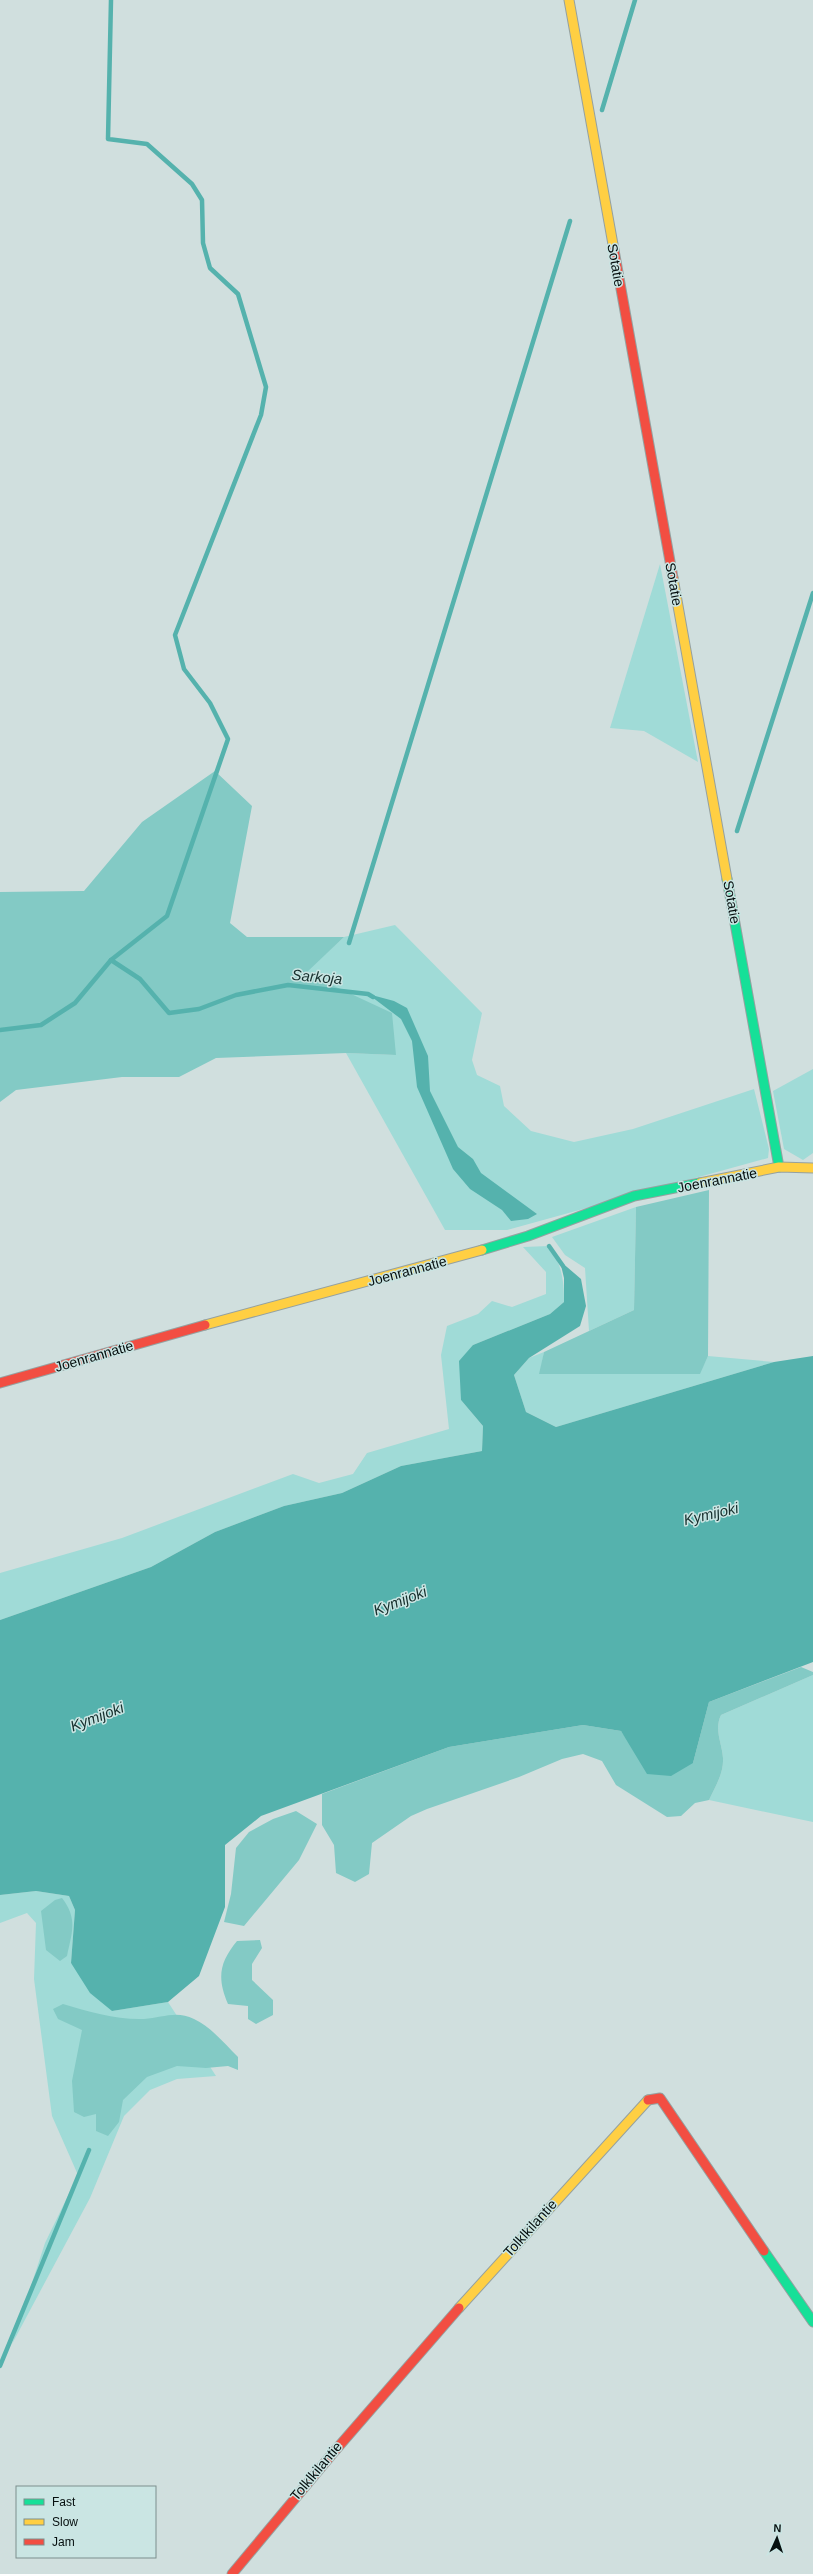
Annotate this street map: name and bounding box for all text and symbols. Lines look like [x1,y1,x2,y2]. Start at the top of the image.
street label: Sotatie [604,242,628,288]
street label: Sotatie [662,561,686,607]
street label: Sotatie [720,879,744,925]
water label: Sarkoja [291,966,343,987]
street label: Joenrannatie [676,1164,758,1196]
street label: Joenrannatie [366,1253,448,1289]
street label: Joenrannatie [53,1337,135,1375]
water label: Kymijoki [682,1499,741,1528]
water label: Kymijoki [371,1582,430,1618]
water label: Kymijoki [68,1698,127,1734]
street label: Tolklkilantie [500,2196,560,2260]
street label: Tolklkilantie [287,2438,345,2504]
legend [16,2486,156,2558]
text: Fast [52,2495,76,2509]
text: Slow [52,2515,78,2529]
north arrow [757,2518,797,2558]
text: N [773,2522,782,2534]
text: Jam [52,2535,75,2549]

